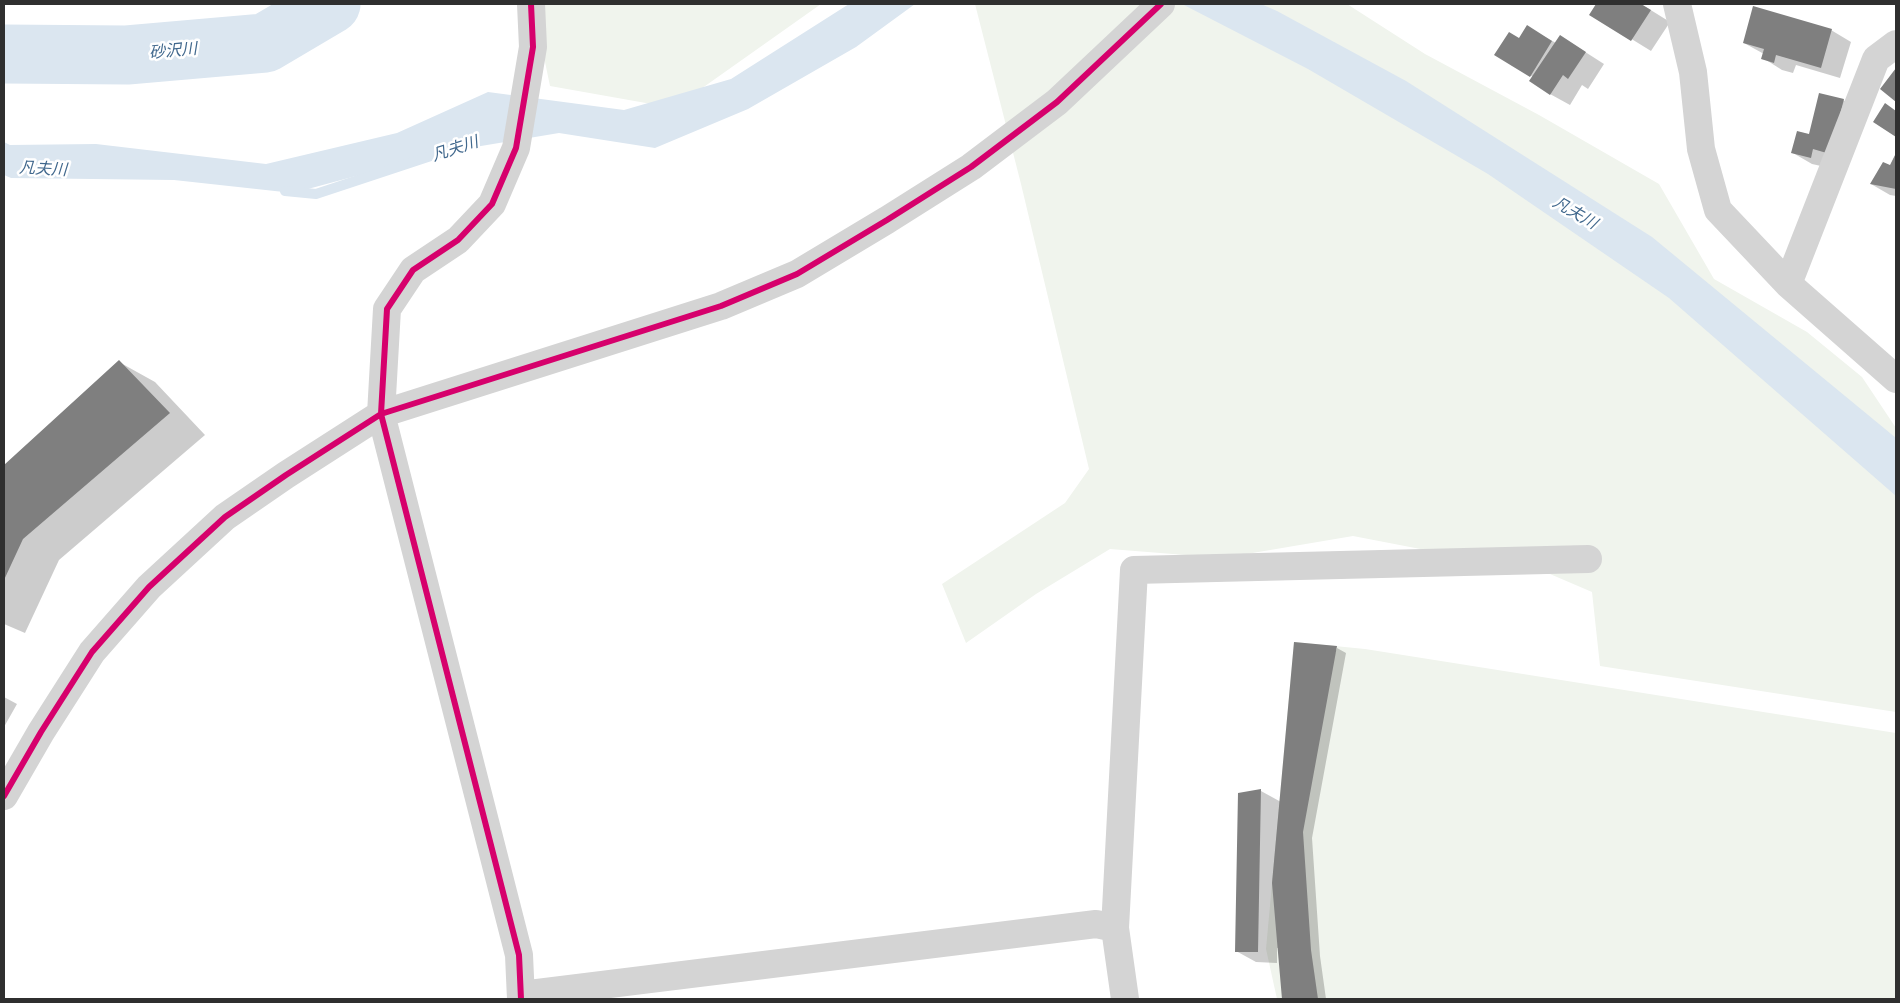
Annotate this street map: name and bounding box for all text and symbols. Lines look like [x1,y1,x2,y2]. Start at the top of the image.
water label: 砂沢川 [148,39,198,63]
water label: 凡夫川 [429,132,481,166]
water label: 凡夫川 [19,158,67,180]
water label: 凡夫川 [1549,193,1601,233]

